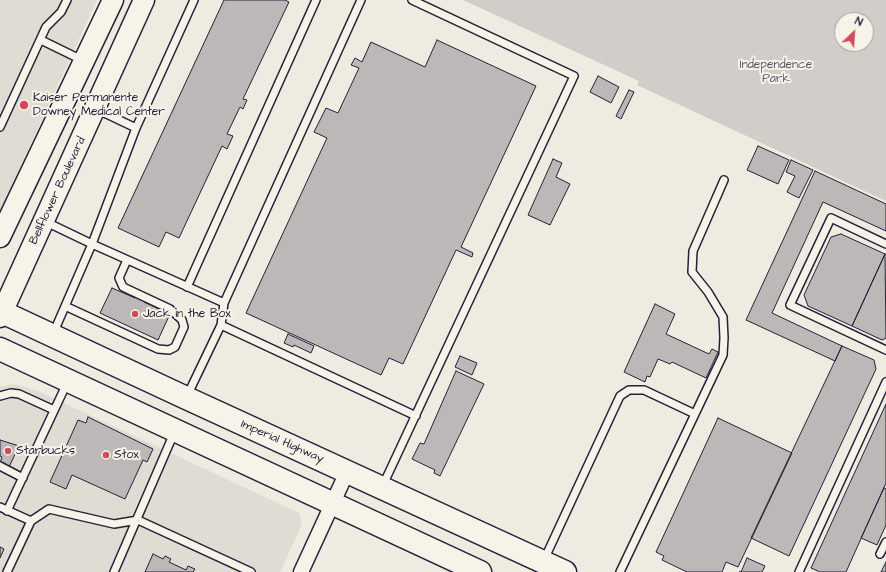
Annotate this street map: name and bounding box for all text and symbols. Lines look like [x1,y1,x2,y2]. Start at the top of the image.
north arrow [834,12,874,52]
text: N [853,13,865,30]
park label: Independence Park [740,58,812,86]
place label: Kaiser Permanente Downey Medical Center [33,91,165,119]
marker: Kaiser Permanente Downey Medical Center [18,99,30,111]
street label: Bellflower Boulevard [27,135,89,247]
place label: Jack in the Box [143,307,231,321]
marker: Jack in the Box [130,309,140,319]
street label: Imperial Highway [238,417,326,467]
place label: Starbucks [16,444,75,458]
marker: Starbucks [3,446,13,456]
place label: Stox [114,448,139,462]
marker: Stox [101,450,111,460]

